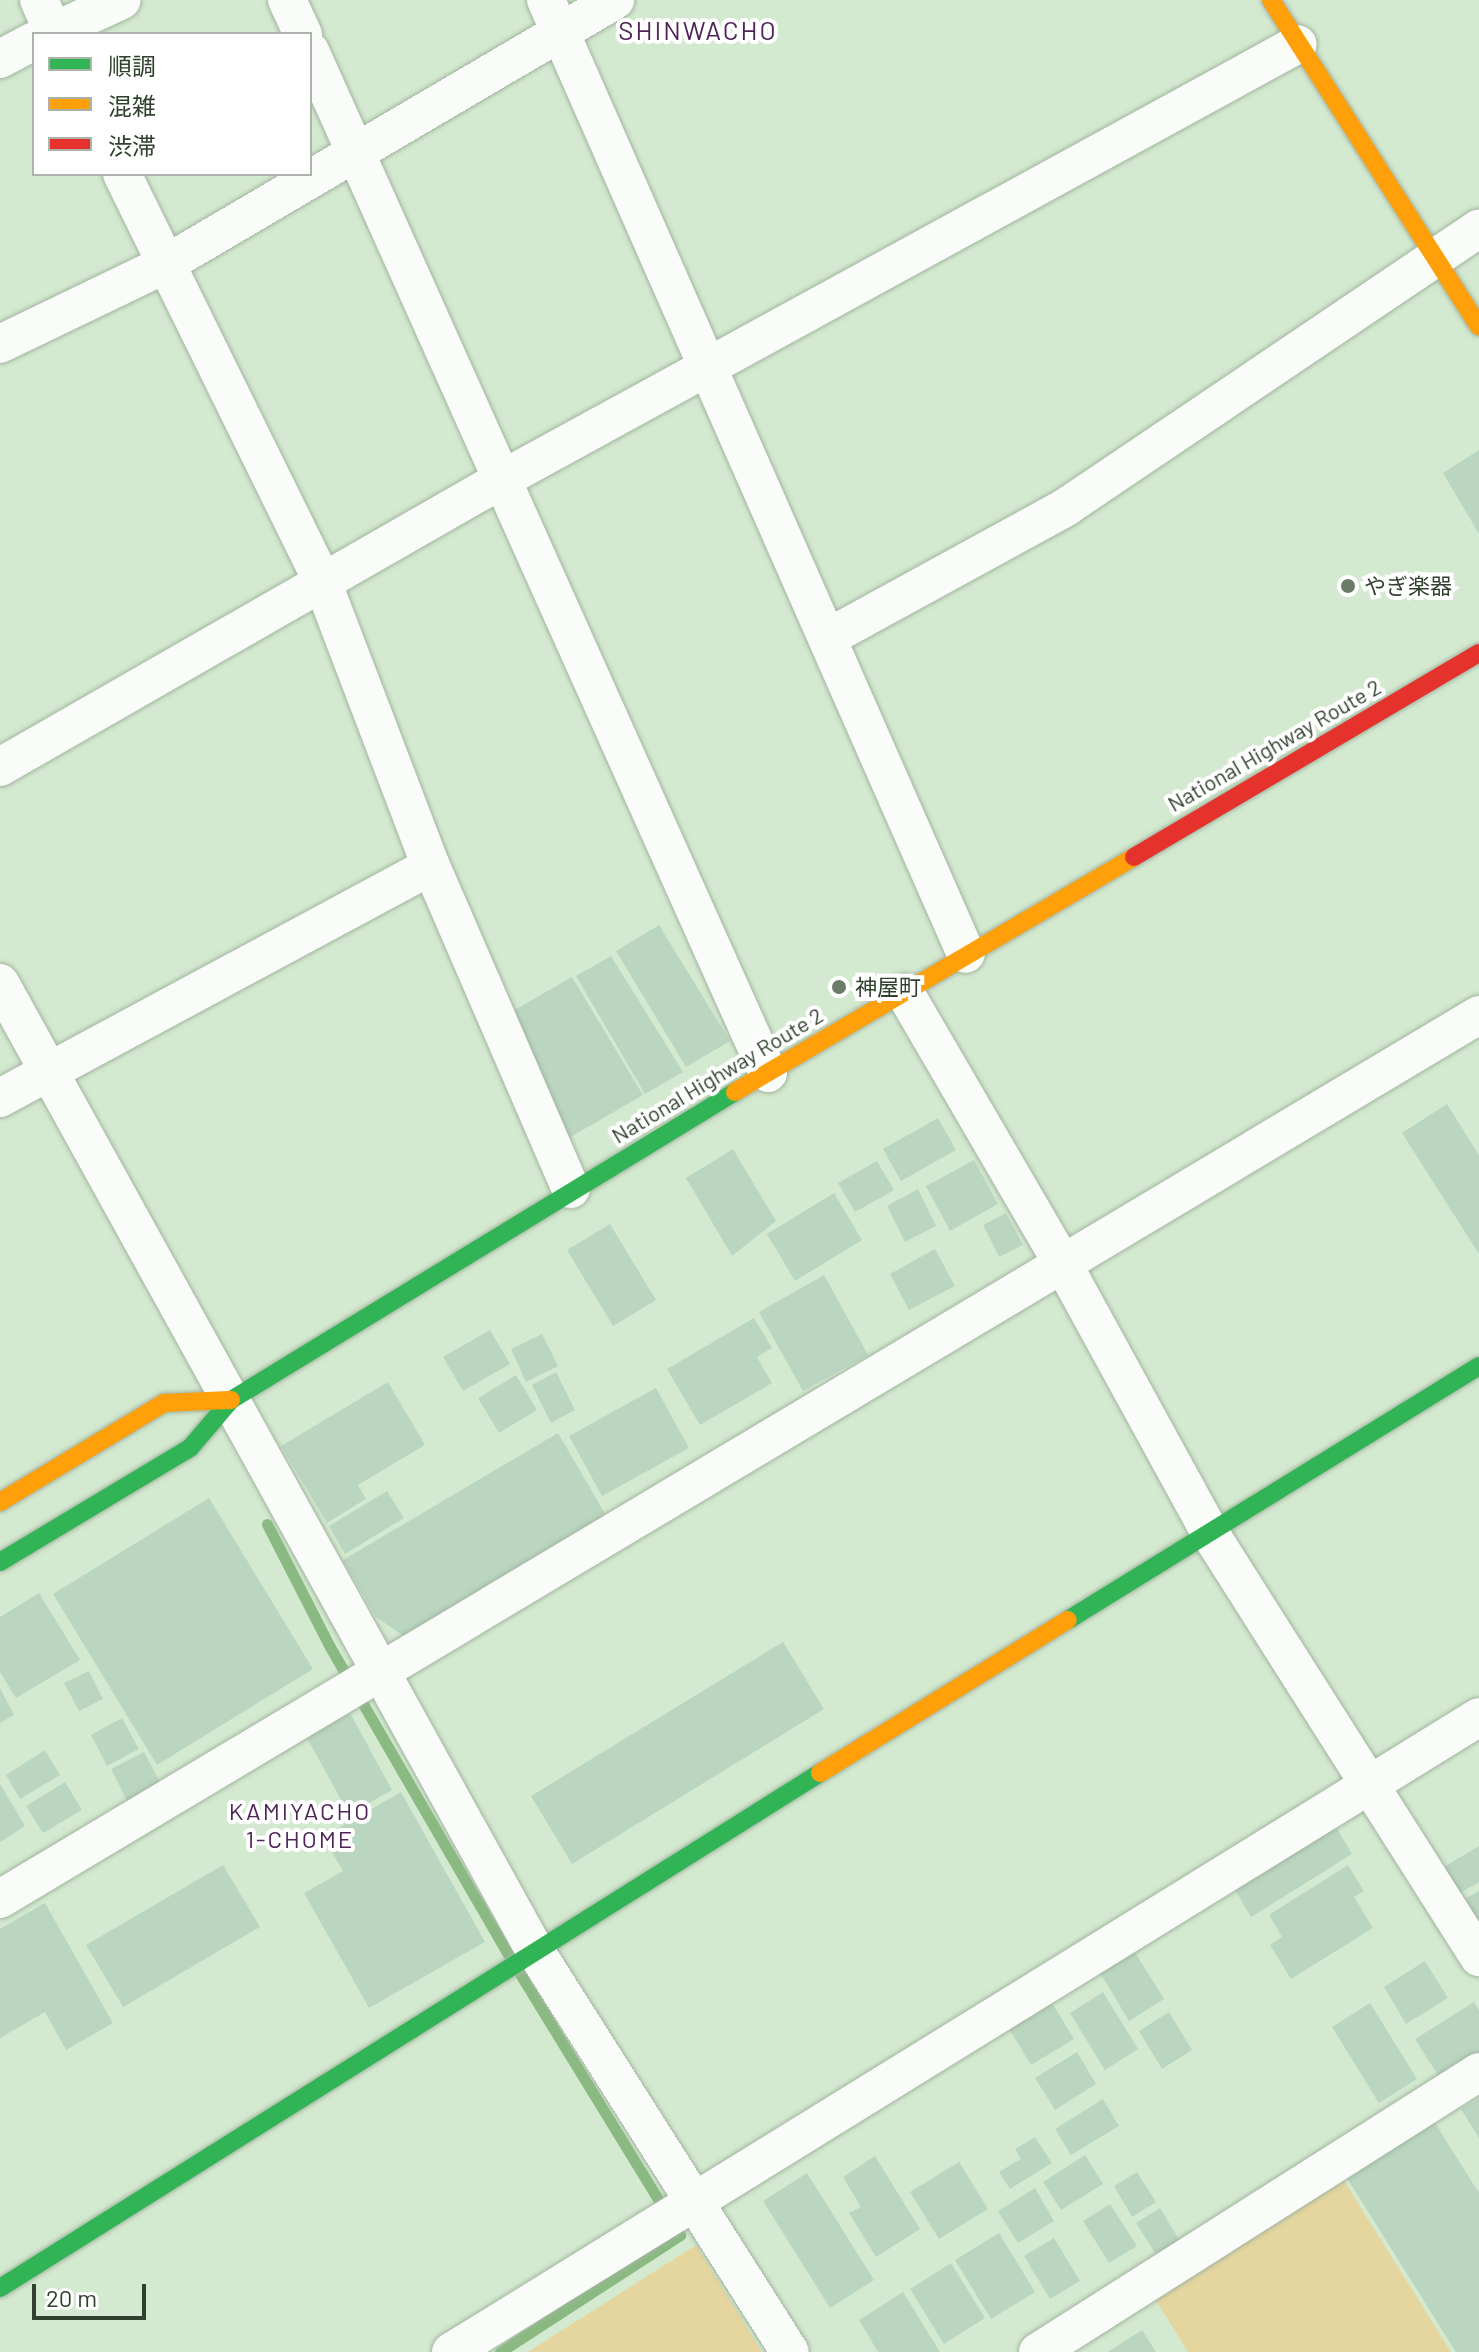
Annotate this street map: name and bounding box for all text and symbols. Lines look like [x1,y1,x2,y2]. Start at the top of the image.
district label: SHINWACHO [618,14,778,46]
legend [32,32,312,176]
text: 順調 [108,51,156,80]
text: 混雑 [108,91,156,120]
text: 渋滞 [108,131,156,160]
place label: やぎ楽器 [1364,573,1452,599]
marker: やぎ楽器 [1339,577,1357,595]
street label: National Highway Route 2 [1163,673,1385,817]
place label: 神屋町 [855,974,921,1000]
marker: 神屋町 [830,978,848,996]
street label: National Highway Route 2 [607,1001,827,1149]
district label: KAMIYACHO 1-CHOME [229,1797,371,1853]
scale bar [36,2268,150,2318]
text: 20 m [46,2283,97,2312]

